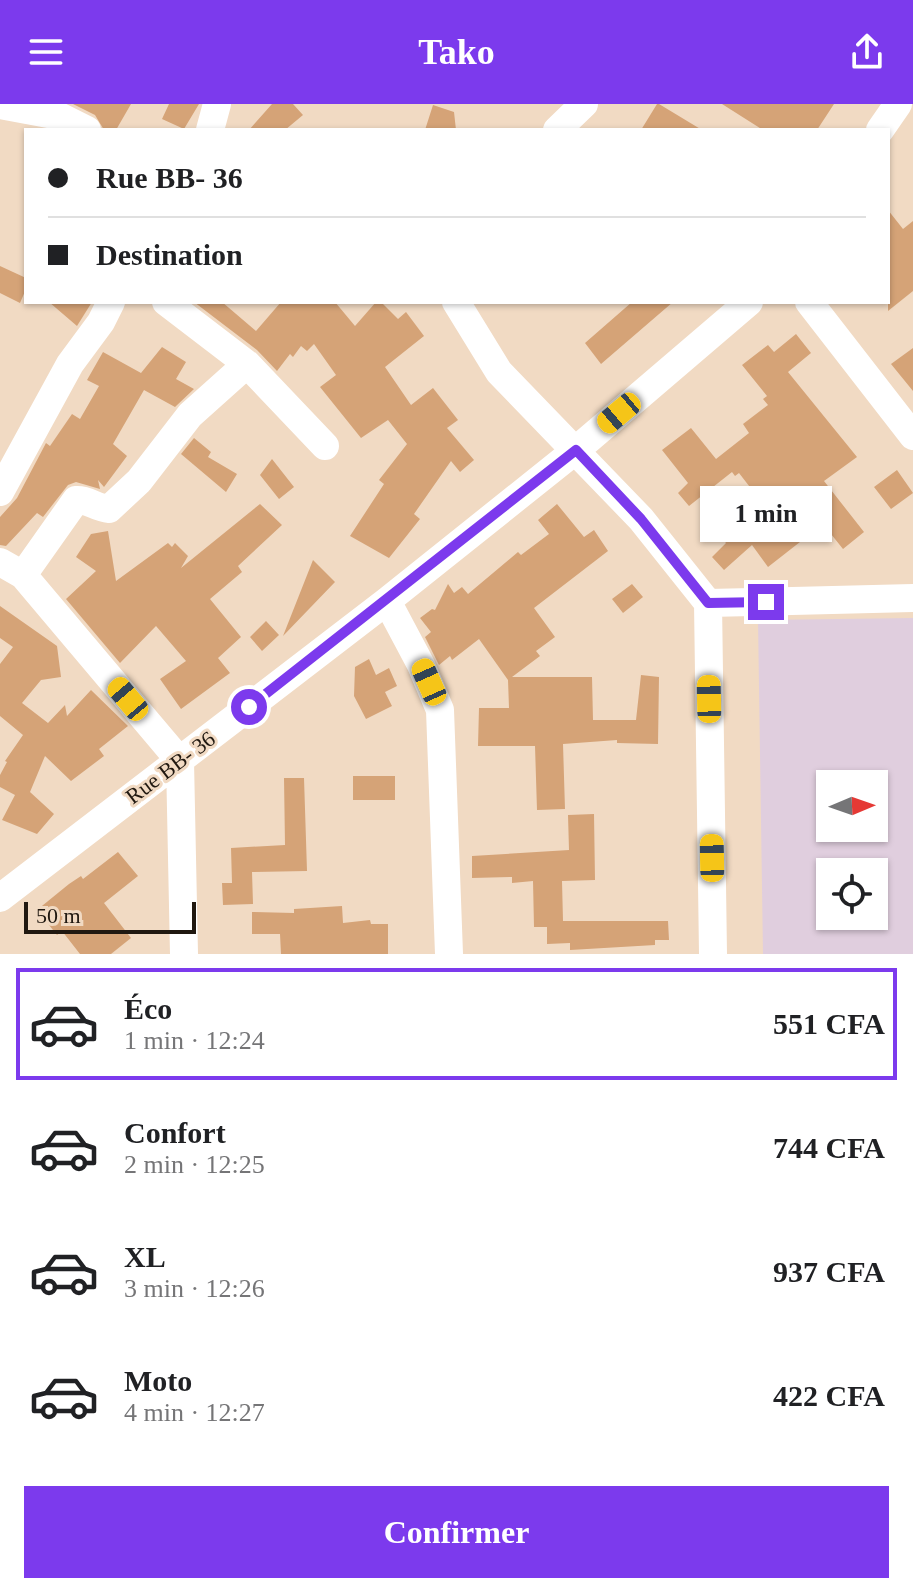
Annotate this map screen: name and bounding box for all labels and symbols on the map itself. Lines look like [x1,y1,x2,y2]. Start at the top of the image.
car [593,388,645,438]
callout: 1 min [700,486,832,542]
route end [748,584,784,620]
car [408,655,450,709]
car [103,673,153,725]
car [697,675,721,723]
route start [231,689,267,725]
street label: Rue BB- 36 [121,726,220,809]
north arrow [816,770,888,842]
car [700,834,724,882]
scale bar [24,898,196,934]

